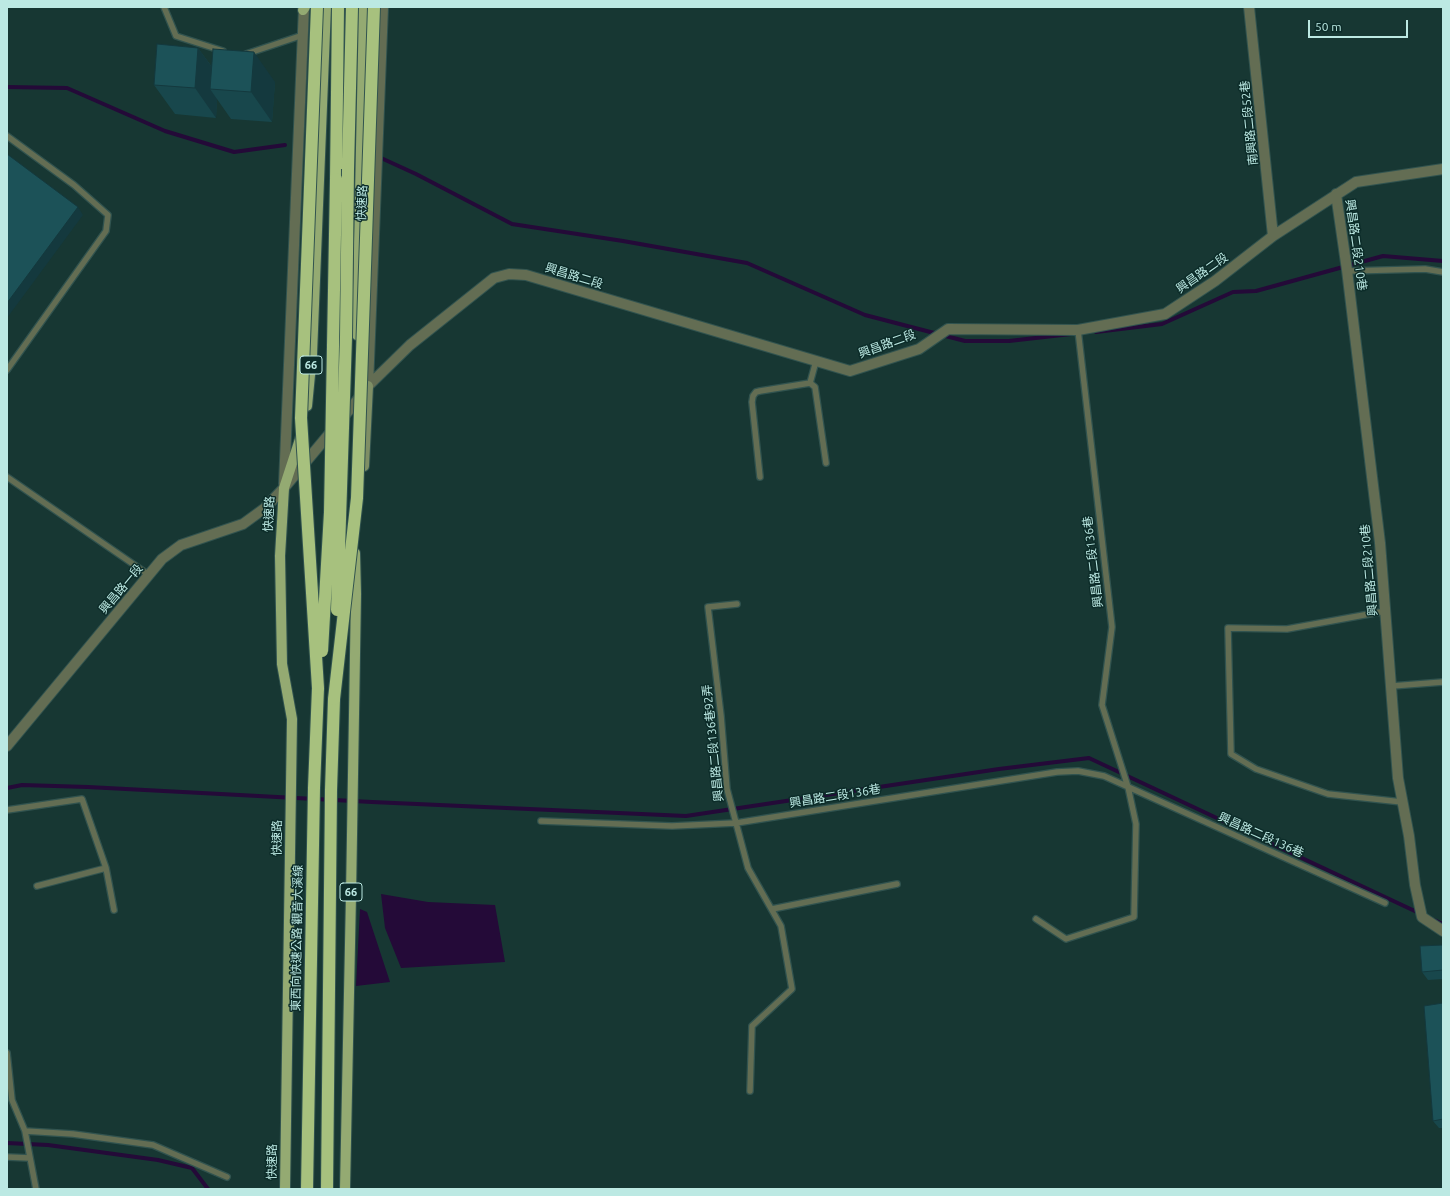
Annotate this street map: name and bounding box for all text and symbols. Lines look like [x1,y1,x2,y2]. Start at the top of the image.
scale bar [1310,12,1410,38]
text: 50 m [1315,20,1342,33]
street label: 南興路二段52巷 [1237,80,1261,166]
street label: 快速路 [354,185,370,221]
street label: 興昌路二段210巷 [1342,198,1370,292]
street label: 興昌路二段 [1173,250,1231,296]
street label: 興昌路二段 [543,260,605,292]
street label: 興昌路二段 [856,327,918,361]
road number: 66 [300,356,322,374]
street label: 快速路 [261,496,277,532]
street label: 興昌路二段136巷 [1080,515,1106,609]
street label: 興昌路二段210巷 [1358,523,1380,617]
street label: 興昌路一段 [96,561,146,617]
street label: 興昌路二段136巷92弄 [700,684,726,802]
street label: 興昌路二段136巷 [788,782,882,810]
street label: 興昌路二段136巷 [1216,810,1306,860]
street label: 快速路 [269,820,285,856]
street label: 東西向快速公路 觀音大溪線 [289,865,305,1011]
road number: 66 [340,883,362,901]
street label: 快速路 [264,1144,280,1180]

